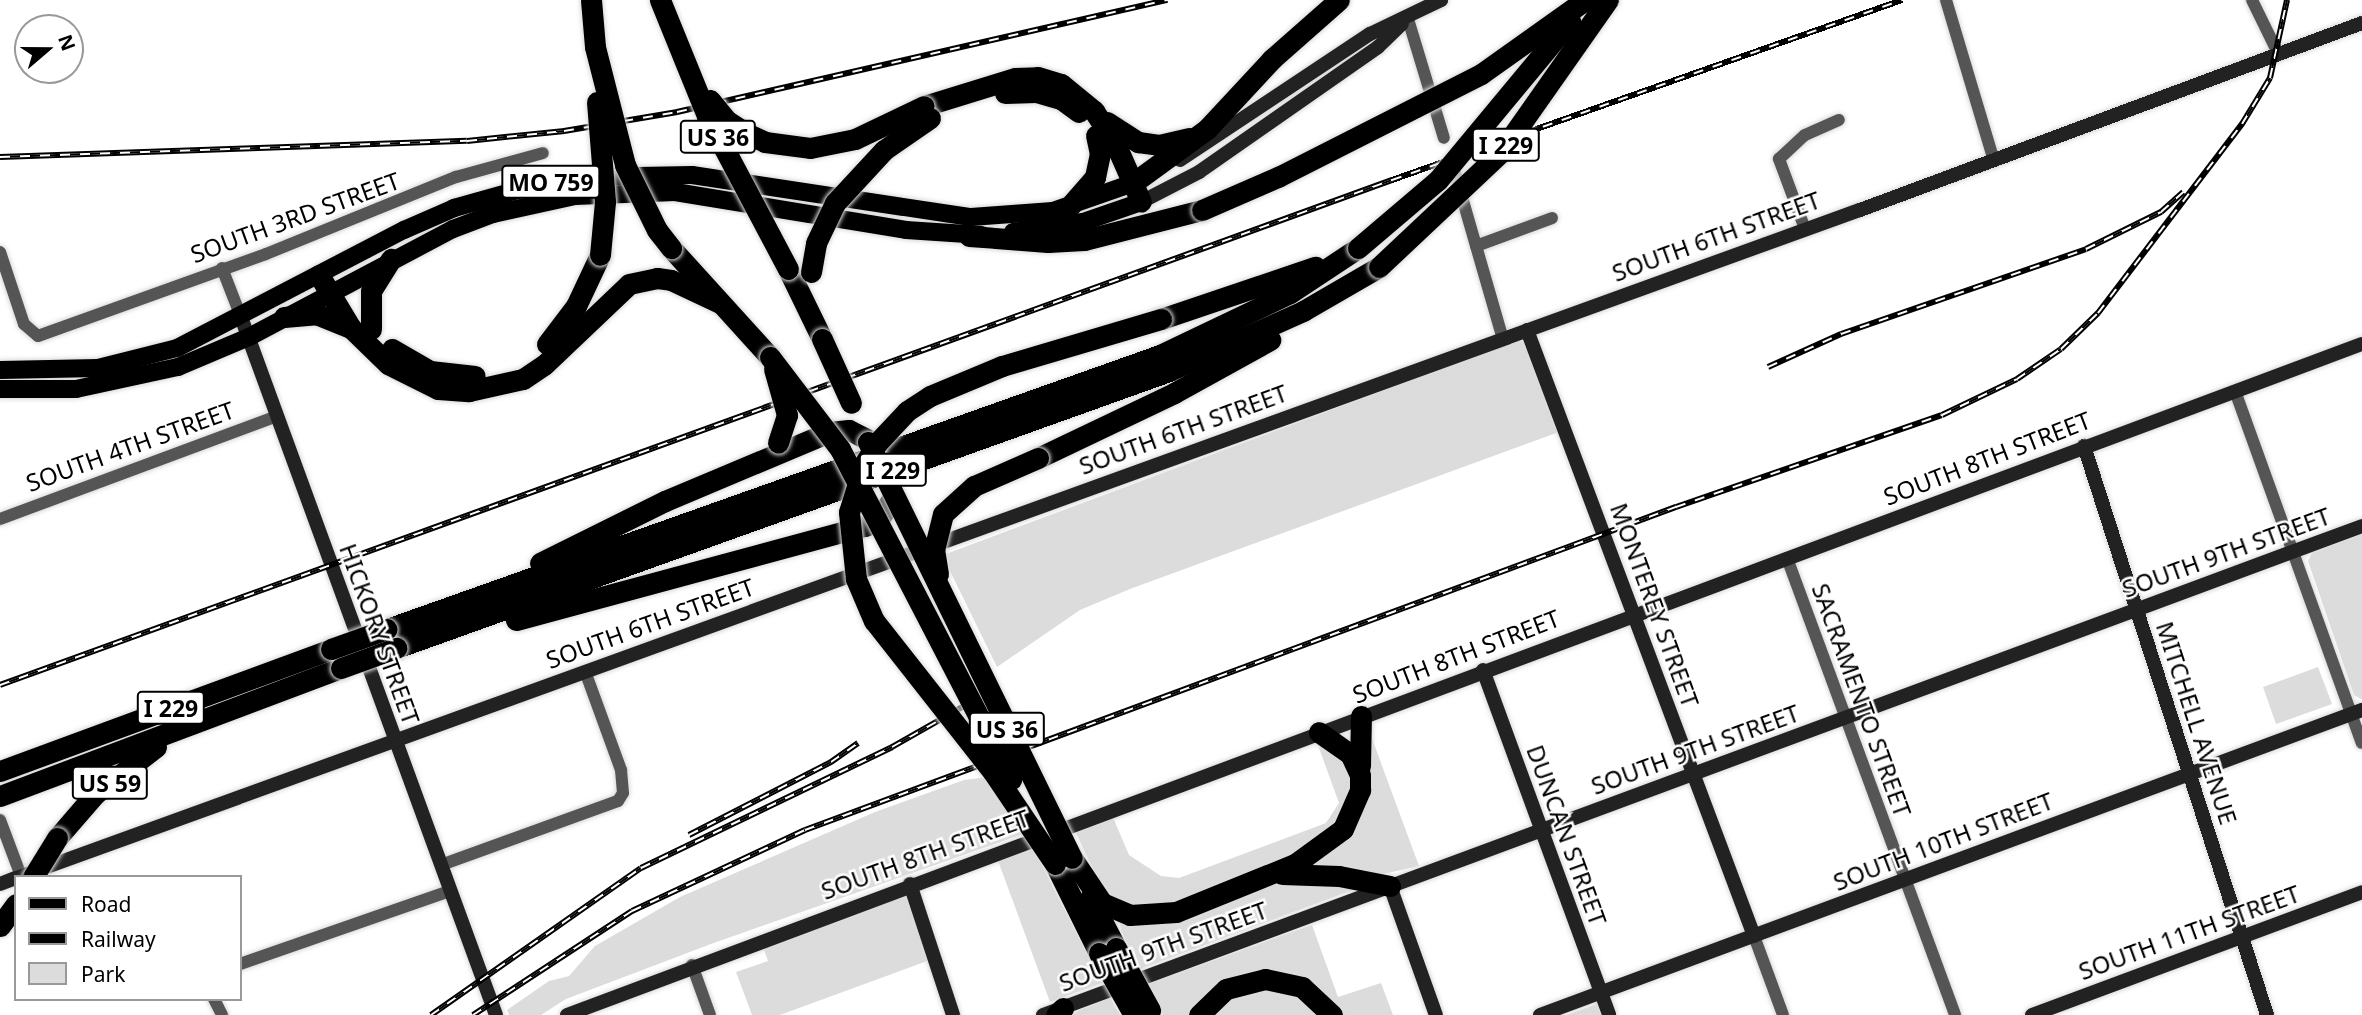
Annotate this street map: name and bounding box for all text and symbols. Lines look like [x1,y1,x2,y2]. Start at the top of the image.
north arrow [14,14,84,84]
text: N [52,31,82,54]
road number: US 36 [680,118,756,156]
road number: I 229 [1471,126,1541,164]
road number: MO 759 [500,162,602,202]
street label: SOUTH 3RD STREET [186,166,404,268]
street label: SOUTH 6TH STREET [1608,185,1824,287]
street label: SOUTH 6TH STREET [1075,378,1291,480]
street label: SOUTH 4TH STREET [22,395,238,497]
street label: SOUTH 8TH STREET [1879,405,2095,511]
road number: I 229 [858,450,928,490]
street label: MONTEREY STREET [1605,499,1705,711]
street label: SOUTH 9TH STREET [2118,501,2334,603]
street label: HICKORY STREET [334,540,426,728]
street label: SOUTH 6TH STREET [542,572,758,674]
street label: SACRAMENTO STREET [1806,579,1918,821]
street label: SOUTH 8TH STREET [1348,603,1564,709]
street label: MITCHELL AVENUE [2151,618,2243,828]
road number: I 229 [136,688,206,728]
street label: SOUTH 9TH STREET [1587,698,1803,800]
road number: US 36 [968,709,1046,748]
street label: DUNCAN STREET [1521,741,1613,929]
road number: US 59 [72,764,148,803]
street label: SOUTH 10TH STREET [1829,786,2057,896]
street label: SOUTH 8TH STREET [817,803,1033,905]
legend [14,875,242,1001]
street label: SOUTH 11TH STREET [2075,879,2303,985]
text: Road [81,890,131,918]
street label: SOUTH 9TH STREET [1055,895,1271,997]
text: Railway [81,925,156,953]
text: Park [81,960,125,988]

